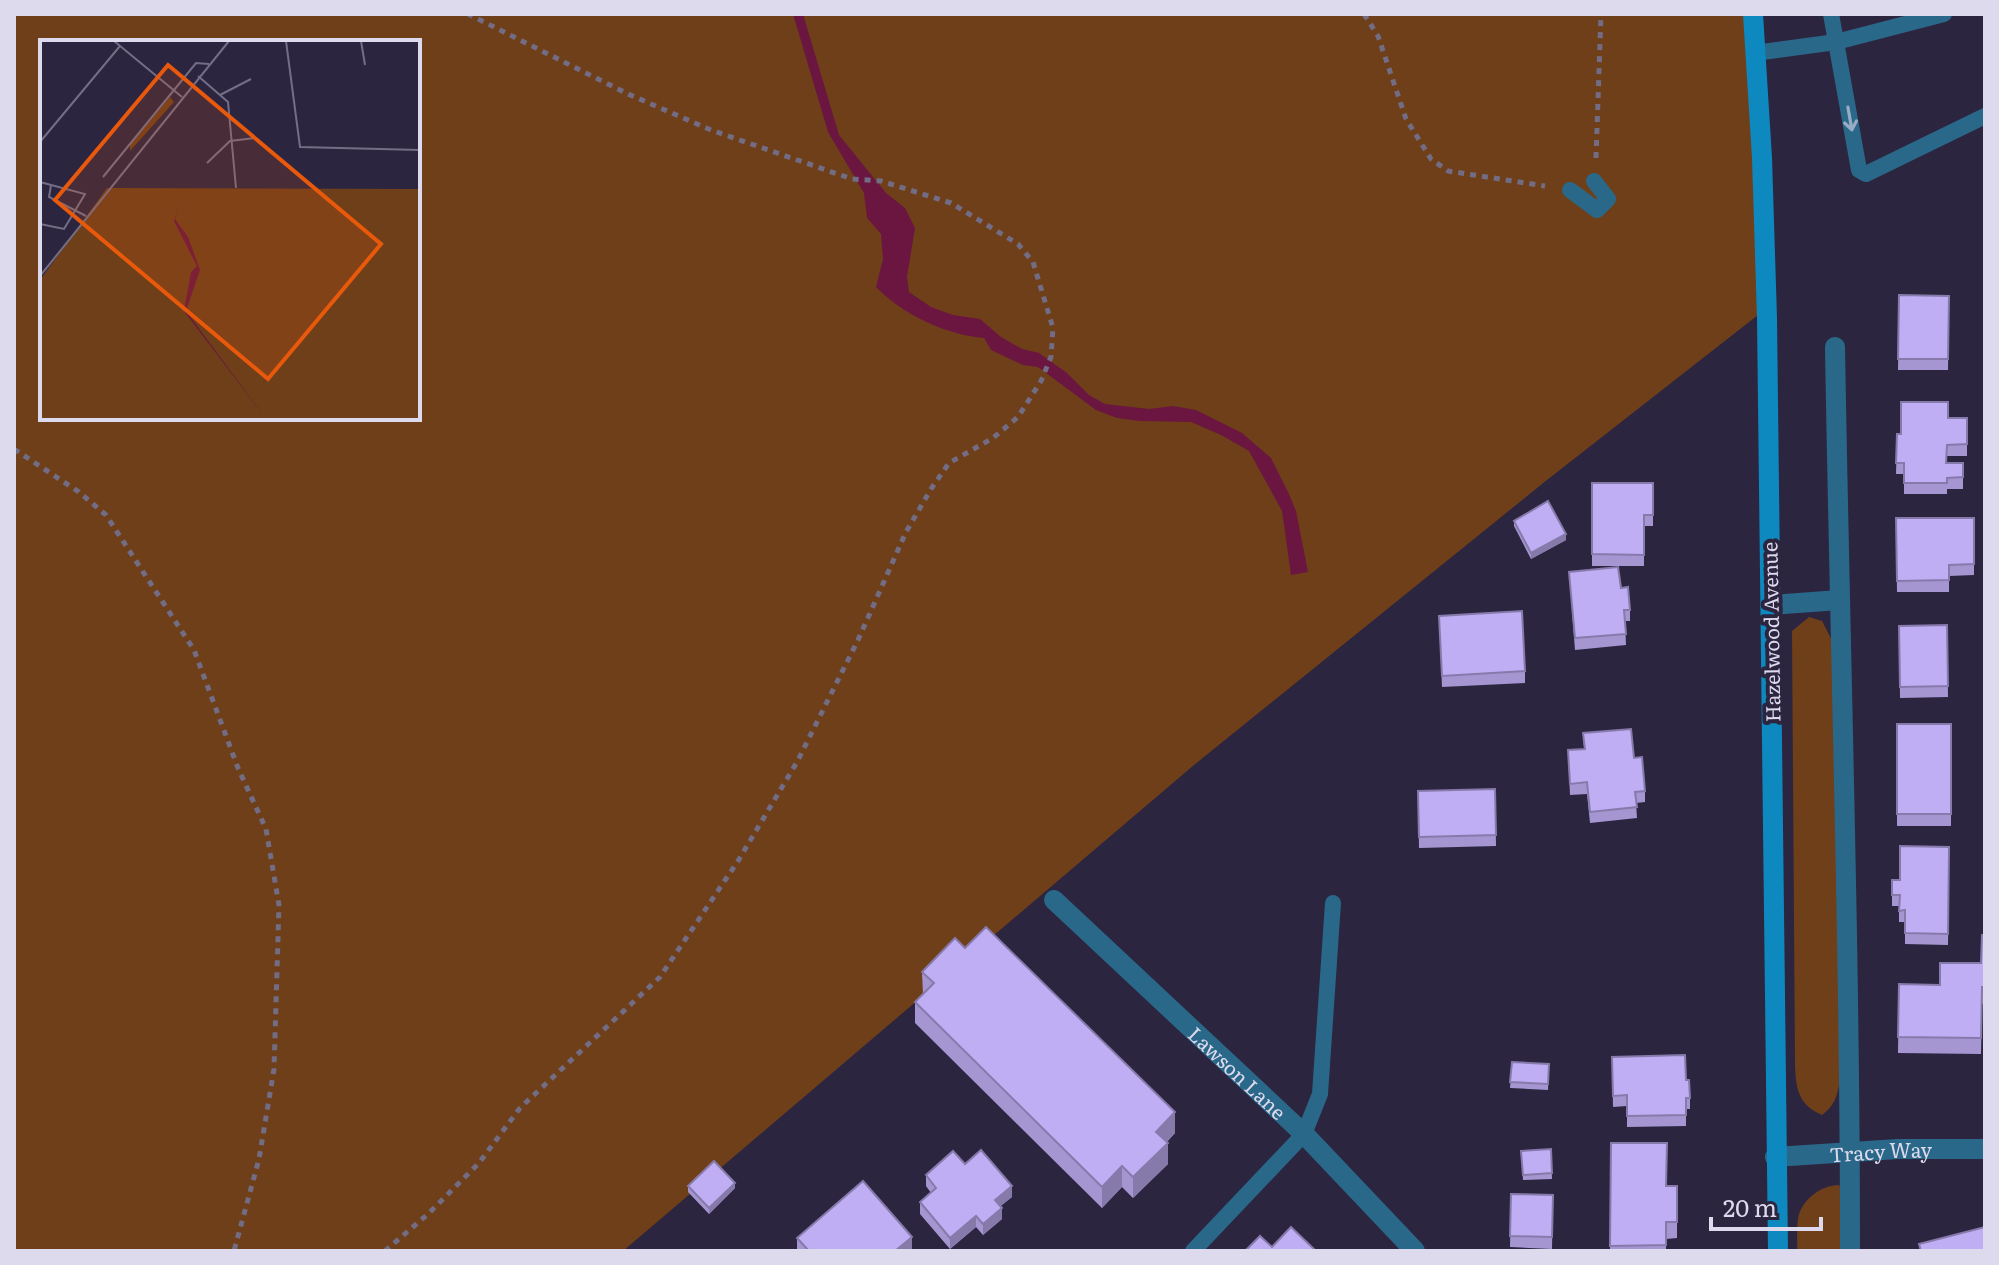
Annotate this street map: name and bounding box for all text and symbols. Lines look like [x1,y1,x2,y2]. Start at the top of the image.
inset map [40,40,420,420]
one-way arrow [1843,106,1858,131]
street label: Hazelwood Avenue [1753,541,1787,723]
street label: Lawson Lane [1182,1019,1294,1126]
street label: Tracy Way [1829,1134,1933,1168]
scale bar [1711,1181,1821,1231]
text: 20 m [1723,1189,1777,1224]

